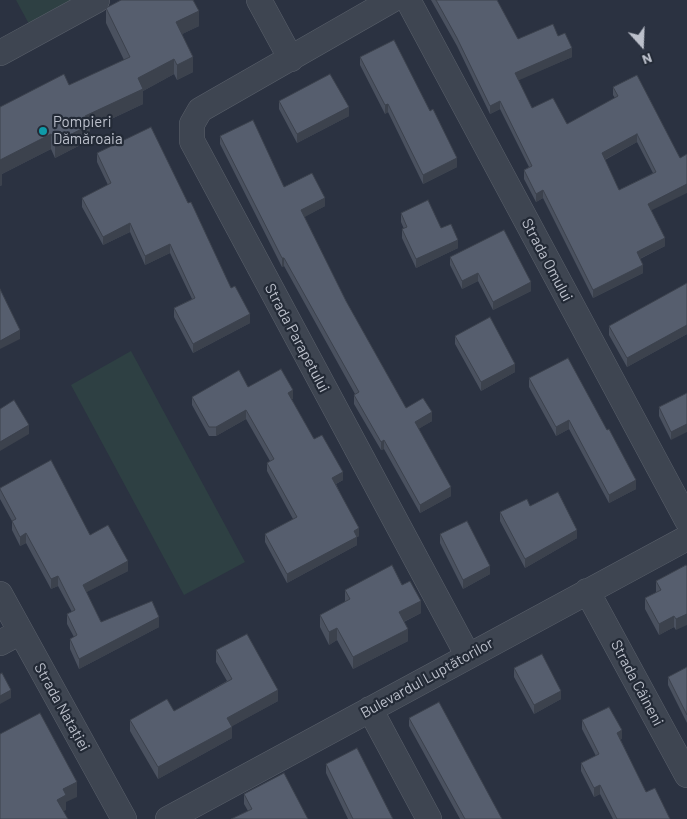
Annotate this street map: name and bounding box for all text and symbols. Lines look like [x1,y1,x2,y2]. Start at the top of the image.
north arrow [617,20,667,70]
text: N [640,50,655,69]
place label: Pompieri Dămăroaia [53,113,123,148]
marker: Pompieri Dămăroaia [37,125,49,137]
street label: Strada Omului [518,215,576,305]
street label: Strada Parapetului [261,281,333,395]
street label: Bulevardul Luptătorilor [358,634,496,722]
street label: Strada Câineni [607,637,667,729]
street label: Strada Natației [30,660,94,754]

